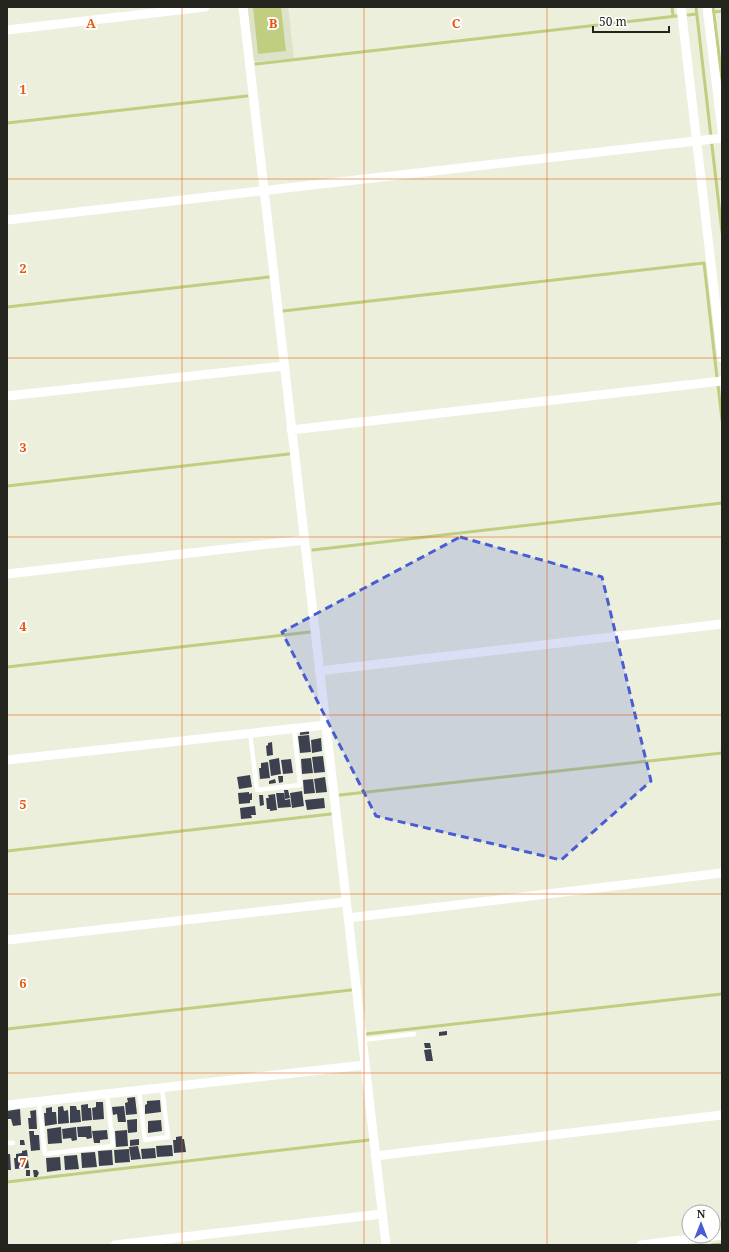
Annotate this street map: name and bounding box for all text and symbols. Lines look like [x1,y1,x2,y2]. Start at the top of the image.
scale bar [593,8,669,34]
text: 50 m [599,13,627,30]
text: A [86,14,96,32]
text: B [269,14,278,32]
text: C [452,14,461,32]
text: 1 [19,80,27,98]
text: 2 [19,259,27,277]
text: 3 [19,438,27,456]
text: 4 [19,617,27,635]
text: 5 [19,795,27,813]
text: 6 [19,974,27,992]
text: 7 [19,1153,27,1171]
north arrow [681,1204,721,1244]
text: N [697,1206,706,1221]

